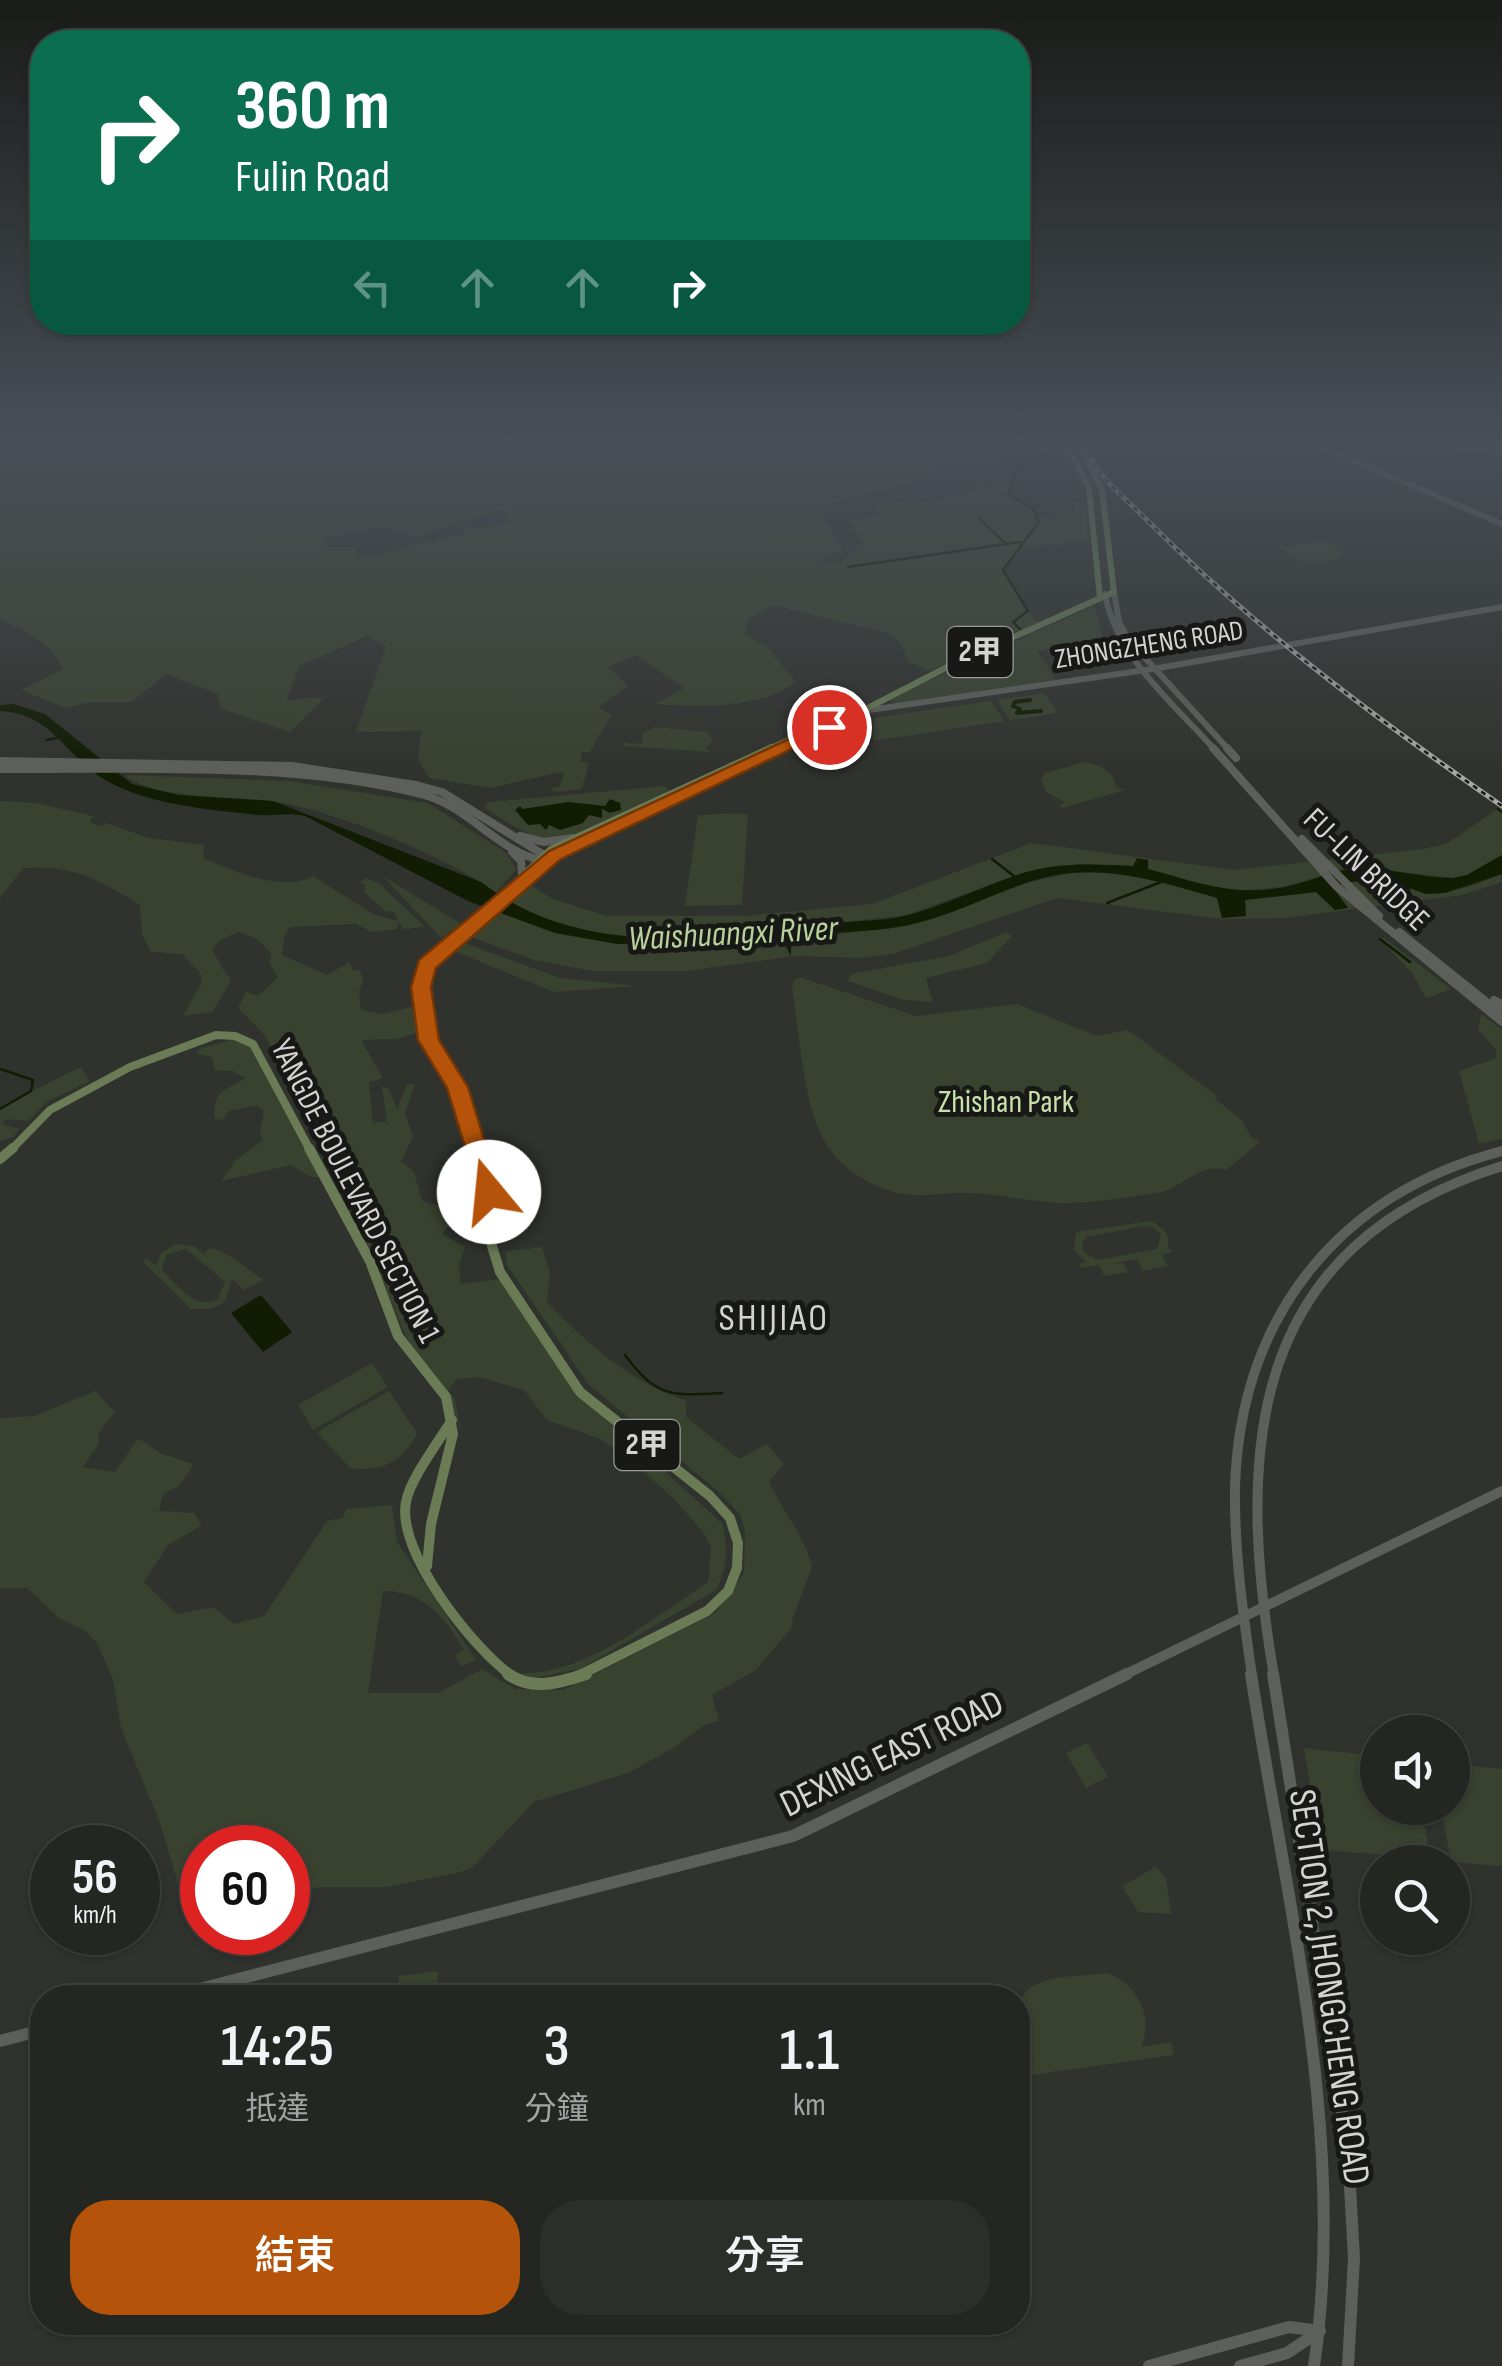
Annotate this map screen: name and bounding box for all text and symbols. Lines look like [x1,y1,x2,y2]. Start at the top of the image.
text: 360 m [235,65,390,149]
icon: right [70,70,200,200]
text: Fulin Road [235,150,390,205]
icon: left [345,260,400,315]
icon: ahead [450,260,505,315]
icon: ahead [555,260,610,315]
icon: right [660,260,715,315]
street label: ZHONGZHENG ROAD [1052,614,1246,676]
road number: 2甲 [948,627,1012,677]
pin [787,685,872,770]
icon: arrive [802,700,857,755]
street label: FU-LIN BRIDGE [1295,800,1437,940]
water label: Waishuangxi River [627,907,840,961]
street label: YANGDE BOULEVARD SECTION 1 [262,1033,448,1349]
park label: Zhishan Park [938,1083,1074,1122]
position arrow [437,1140,541,1244]
district label: SHIJIAO [719,1296,829,1341]
road number: 2甲 [614,1420,680,1470]
street label: DEXING EAST ROAD [773,1681,1011,1827]
map controls [1360,1715,1470,1955]
button: sound [1360,1715,1470,1825]
street label: SECTION 2, JHONGCHENG ROAD [1279,1786,1379,2188]
speed limit sign: 60 [180,1825,310,1955]
button: search [1360,1845,1470,1955]
text: 56 [72,1848,118,1908]
text: km/h [73,1900,117,1931]
text: 14:25 [221,2011,334,2083]
text: 3 [544,2011,570,2083]
text: 1.1 [780,2015,839,2087]
text: km [793,2086,826,2125]
text: 抵達 [245,2090,309,2129]
text: 分鐘 [525,2090,589,2129]
button: 結束 [70,2200,520,2315]
button: 分享 [540,2200,990,2315]

